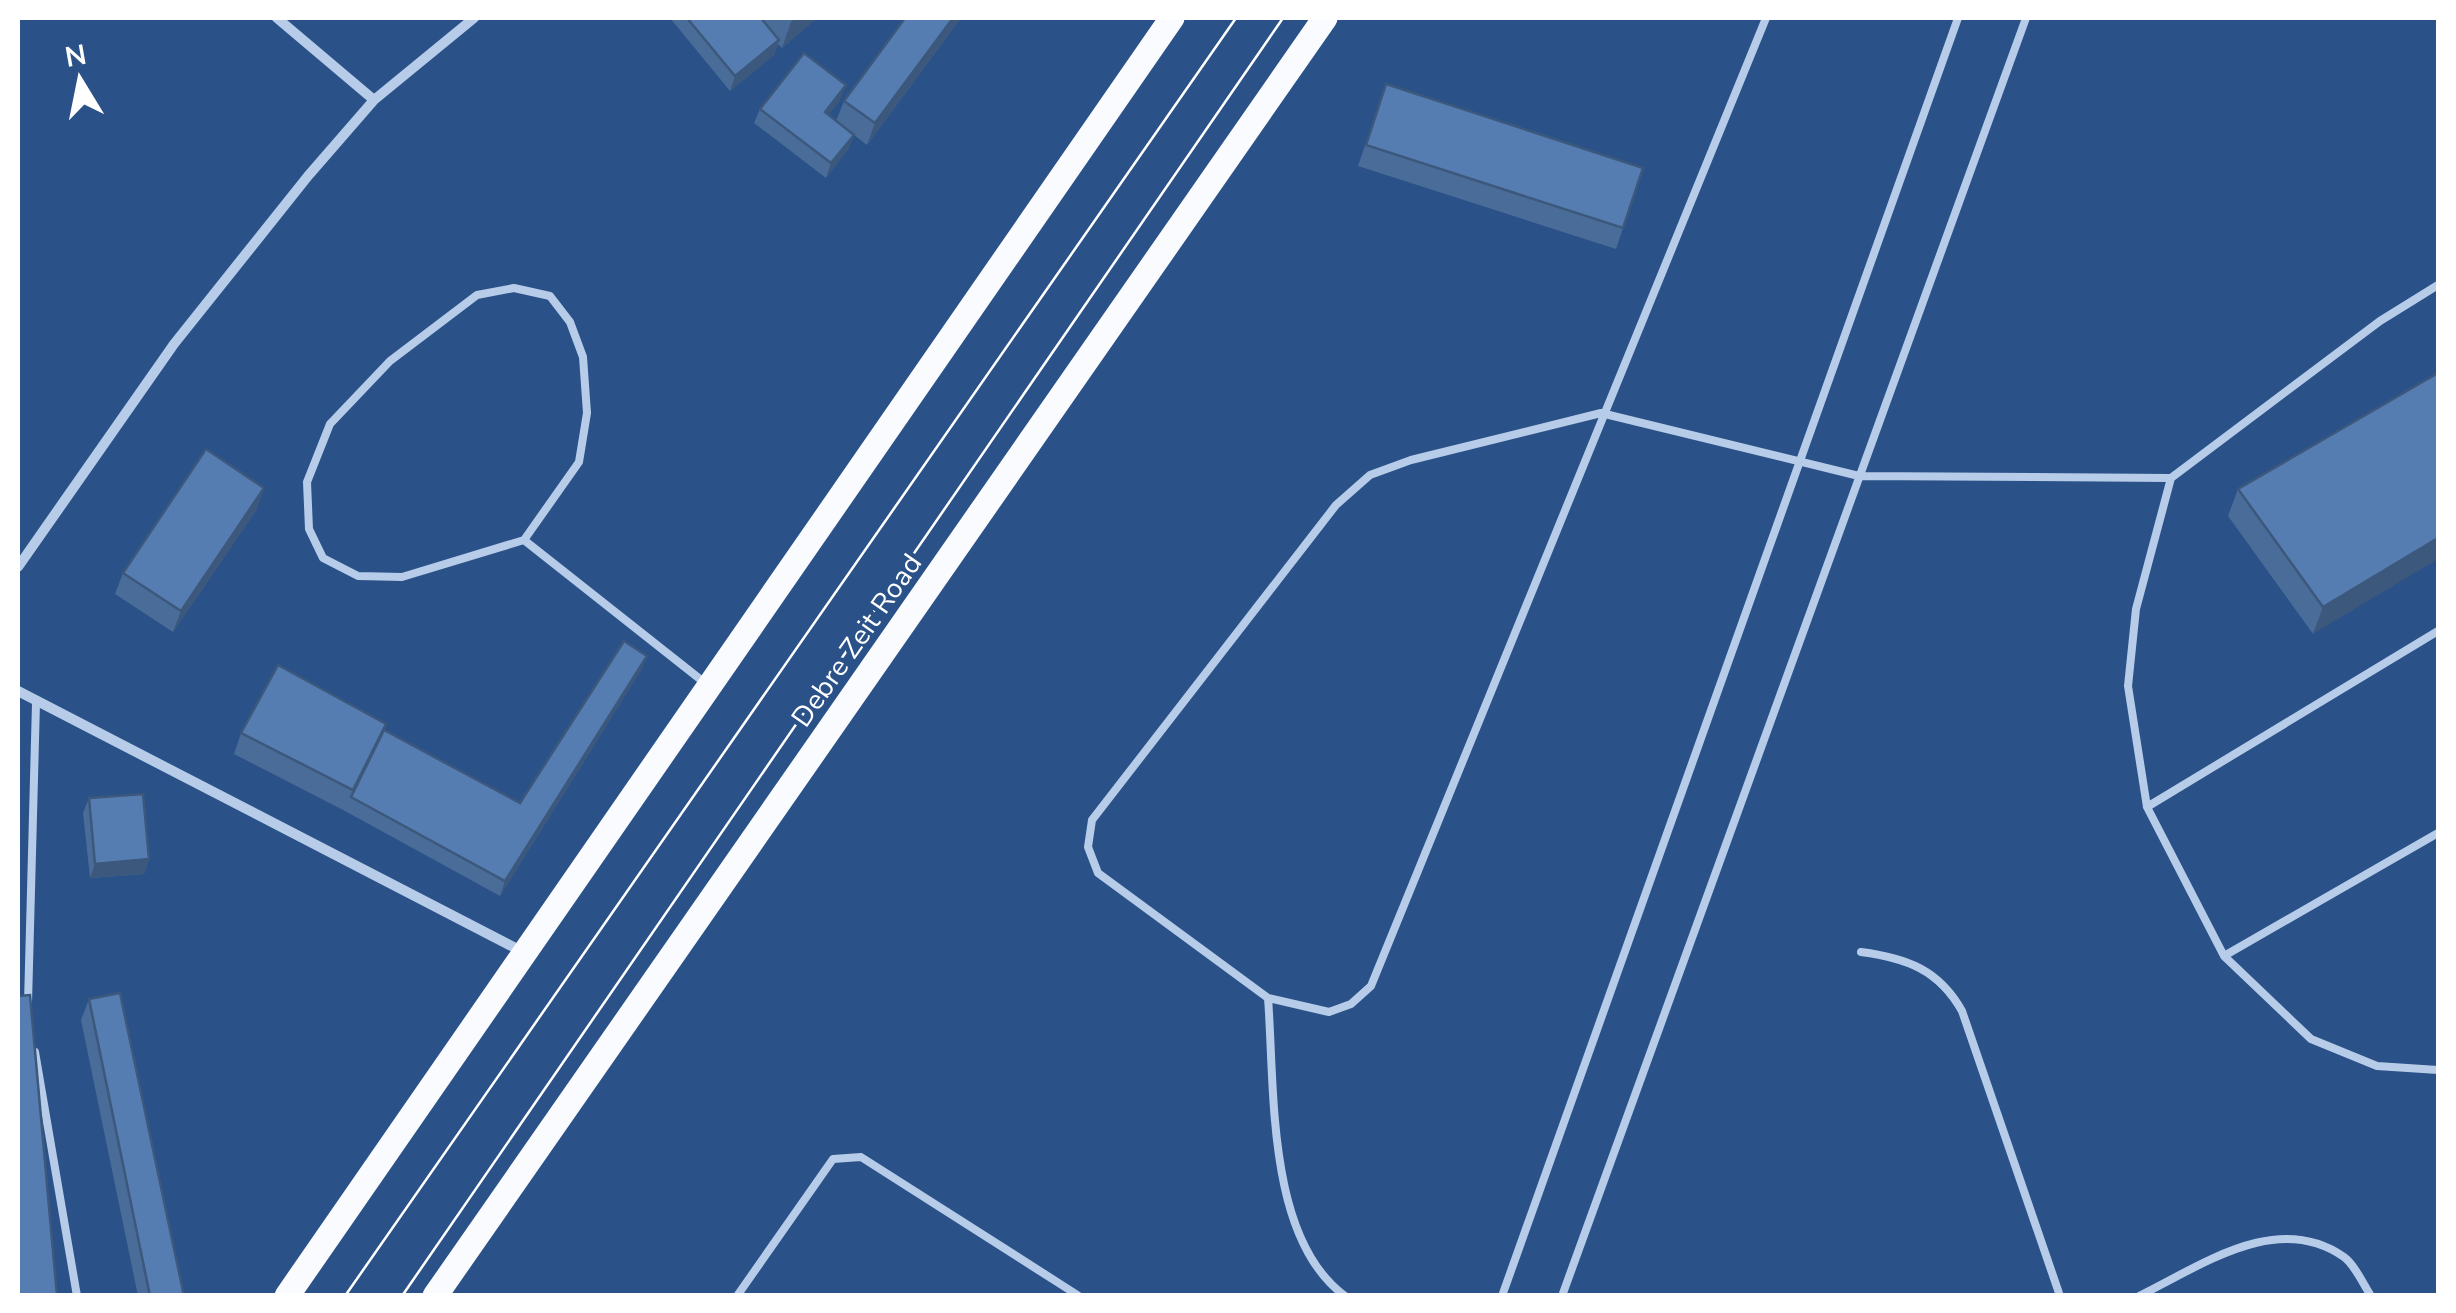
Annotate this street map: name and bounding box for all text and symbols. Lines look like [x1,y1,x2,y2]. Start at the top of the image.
north arrow [30,30,130,130]
text: N [62,36,89,77]
street label: Debre Zeit Road [783,546,931,735]

